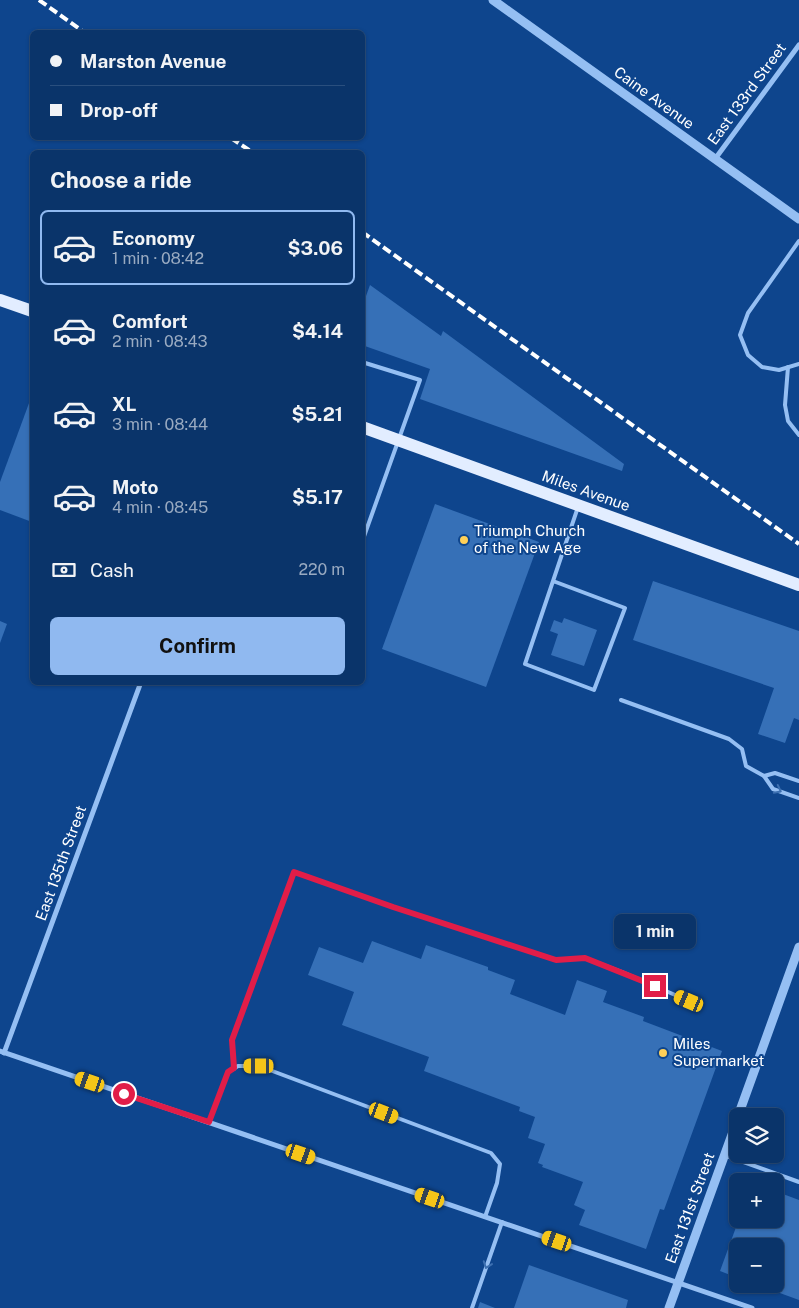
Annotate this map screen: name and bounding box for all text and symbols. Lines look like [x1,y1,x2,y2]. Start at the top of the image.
street label: East 133rd Street [704,39,789,148]
text: Marston Avenue [80,50,227,72]
street label: Caine Avenue [611,63,698,132]
text: Drop-off [80,99,157,121]
text: Choose a ride [50,167,192,193]
icon: car [52,225,97,270]
text: Economy [112,227,195,249]
text: $3.06 [288,237,343,259]
text: 1 min · 08:42 [112,249,204,268]
icon: car [52,308,97,353]
text: Comfort [112,310,188,332]
text: $4.14 [292,320,343,342]
text: 2 min · 08:43 [112,332,208,351]
icon: car [52,391,97,436]
text: XL [112,393,137,415]
text: $5.21 [292,403,343,425]
text: 3 min · 08:44 [112,415,208,434]
street label: Miles Avenue [540,467,633,514]
icon: car [52,474,97,519]
text: Moto [112,476,158,498]
text: $5.17 [292,486,343,508]
text: 4 min · 08:45 [112,498,208,517]
place label: Triumph Church of the New Age [474,522,585,556]
marker: Triumph Church of the New Age [458,534,470,546]
icon: cash [50,556,78,584]
text: Cash [90,559,134,581]
text: 220 m [298,560,345,579]
button: Confirm [50,617,345,675]
one-way arrow [773,784,782,794]
street label: East 135th Street [32,803,89,923]
callout: 1 min [614,914,696,948]
text: 1 min [636,922,674,941]
route end [644,975,666,997]
car [672,988,705,1014]
place label: Miles Supermarket [673,1035,764,1069]
marker: Miles Supermarket [657,1047,669,1059]
car [244,1059,274,1074]
car [73,1070,106,1094]
route start [113,1083,135,1105]
car [367,1101,400,1125]
map controls [729,1108,784,1293]
button: layers [729,1108,784,1163]
car [284,1142,317,1166]
street label: East 131st Street [662,1150,718,1266]
button: + [729,1173,784,1228]
car [413,1186,446,1210]
car [540,1229,573,1253]
button: − [729,1238,784,1293]
one-way arrow [483,1261,493,1269]

